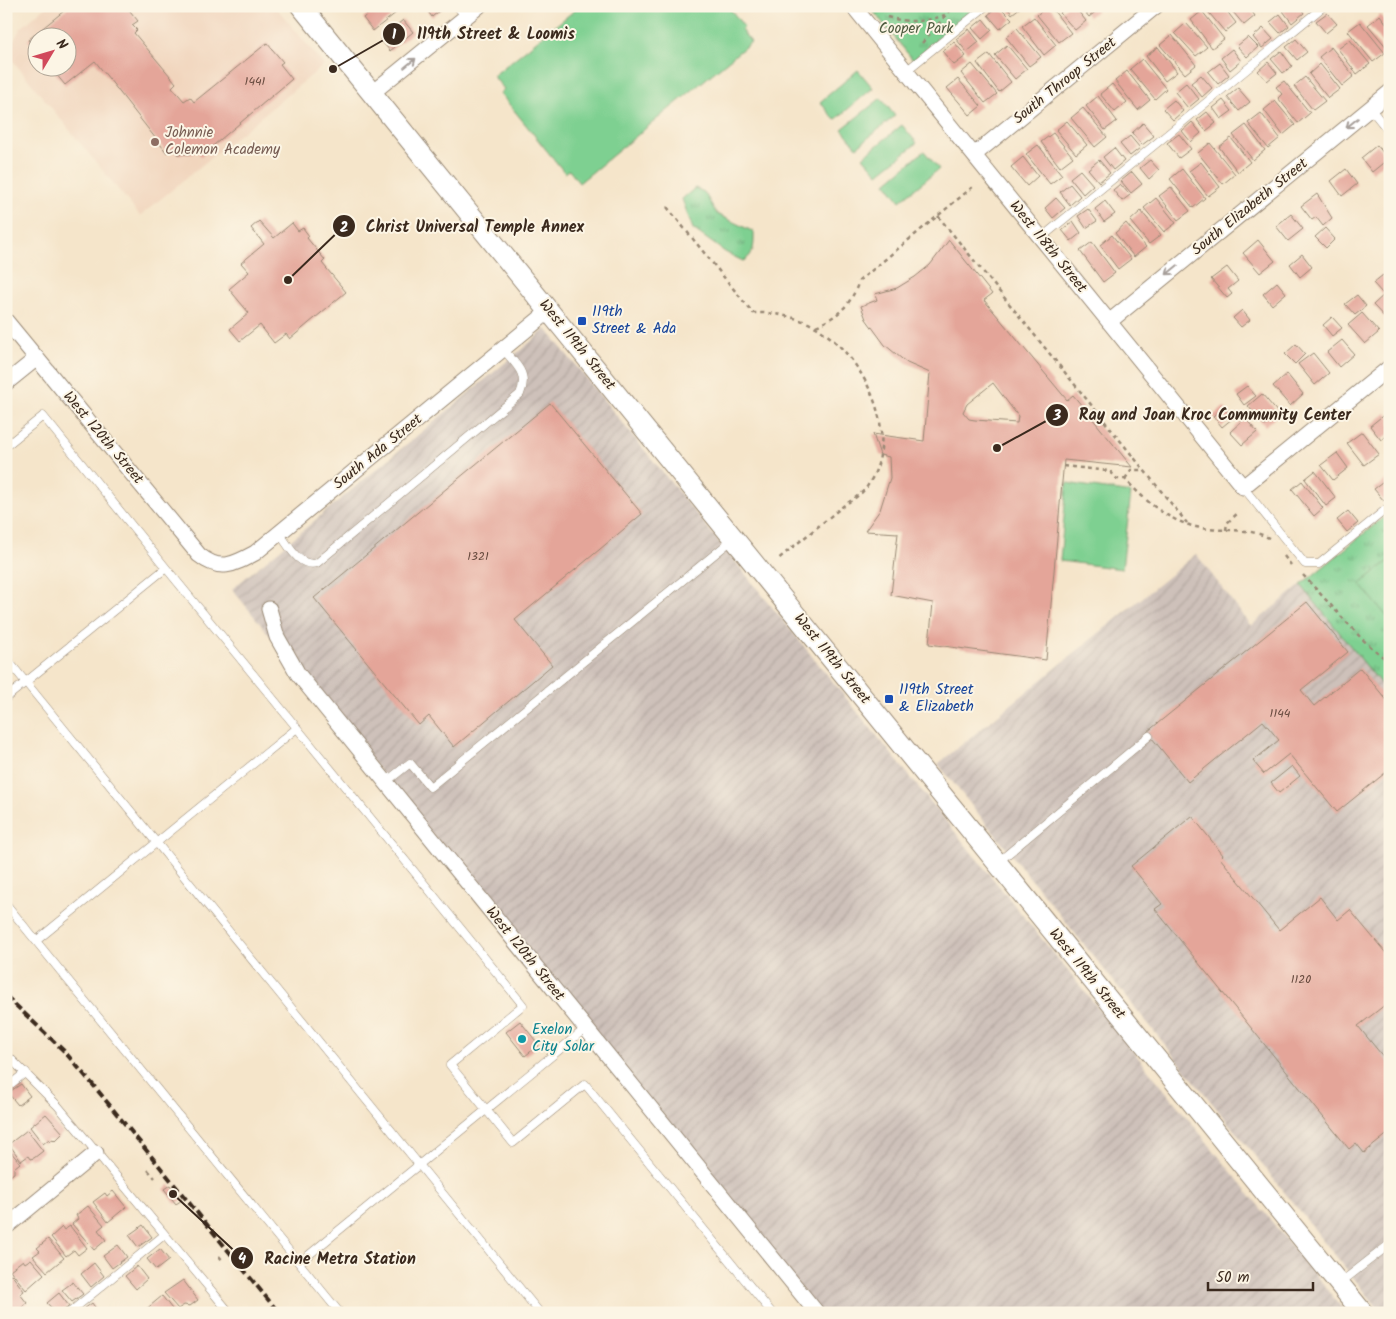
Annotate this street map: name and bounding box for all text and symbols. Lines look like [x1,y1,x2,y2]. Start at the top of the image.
park label: Cooper Park [879,17,954,41]
callout: 119th Street & Loomis [382,18,585,49]
text: 119th Street & Loomis [417,22,575,47]
text: 1 [392,23,397,47]
north arrow [28,28,78,78]
street label: South Throop Street [1008,31,1122,131]
text: N [50,34,73,55]
one-way arrow [403,57,416,68]
house number: 1441 [245,72,266,91]
one-way arrow [1346,117,1359,128]
place label: Johnnie Colemon Academy [165,121,281,162]
marker: Johnnie Colemon Academy [149,136,161,148]
street label: South Elizabeth Street [1186,152,1314,262]
street label: West 118th Street [1003,196,1093,299]
callout: Christ Universal Temple Annex [331,211,594,242]
text: Christ Universal Temple Annex [366,215,585,240]
text: 2 [340,216,349,240]
one-way arrow [1166,265,1179,276]
street label: West 119th Street [533,294,621,396]
place label: 119th Street & Ada [592,300,676,341]
marker: 119th Street & Ada [576,315,588,327]
street label: West 120th Street [57,386,149,490]
callout: Ray and Joan Kroc Community Center [1044,399,1361,430]
text: Ray and Joan Kroc Community Center [1079,403,1352,428]
text: 3 [1052,404,1061,428]
street label: South Ada Street [328,408,428,496]
house number: 1321 [467,547,489,566]
street label: West 119th Street [788,608,876,710]
place label: 119th Street & Elizabeth [899,678,974,719]
marker: 119th Street & Elizabeth [883,693,895,705]
house number: 1144 [1270,704,1291,723]
street label: West 120th Street [479,902,571,1007]
street label: West 119th Street [1043,923,1131,1025]
house number: 1120 [1291,970,1311,989]
place label: Exelon City Solar [532,1018,595,1059]
marker: Exelon City Solar [516,1033,528,1045]
callout: Racine Metra Station [230,1243,426,1274]
text: 4 [238,1247,246,1271]
text: Racine Metra Station [264,1247,416,1272]
scale bar [1208,1259,1314,1291]
text: 50 m [1216,1266,1250,1290]

